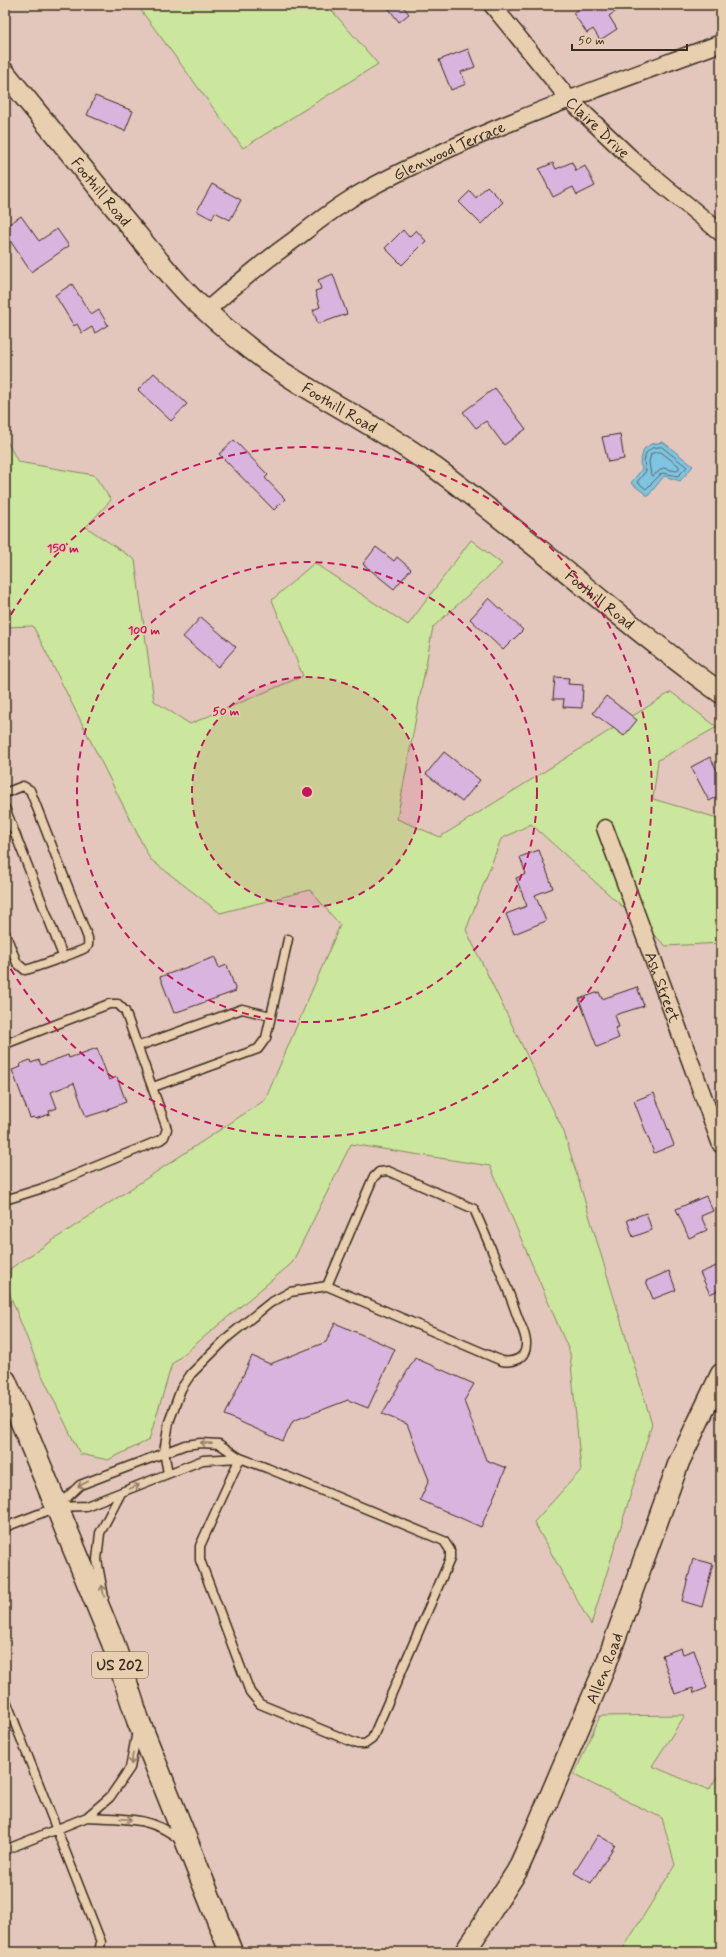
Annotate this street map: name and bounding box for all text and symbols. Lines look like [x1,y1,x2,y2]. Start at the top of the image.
scale bar [572,26,687,52]
text: 50 m [578,33,605,49]
street label: Claire Drive [561,92,634,164]
street label: Glenwood Terrace [390,117,509,186]
street label: Foothill Road [66,153,135,231]
street label: Foothill Road [298,378,381,439]
text: 150 m [47,541,79,557]
street label: Foothill Road [560,566,638,635]
text: 100 m [128,623,161,639]
text: 50 m [213,704,240,720]
centre of rings [300,785,314,799]
street label: Ash Street [639,949,684,1026]
one-way arrow [200,1440,213,1447]
one-way arrow [77,1481,89,1488]
one-way arrow [128,1483,140,1491]
one-way arrow [98,1584,106,1597]
street label: Allen Road [582,1630,628,1707]
road number: US 202 [92,1652,148,1678]
one-way arrow [127,1752,135,1765]
one-way arrow [119,1815,132,1823]

